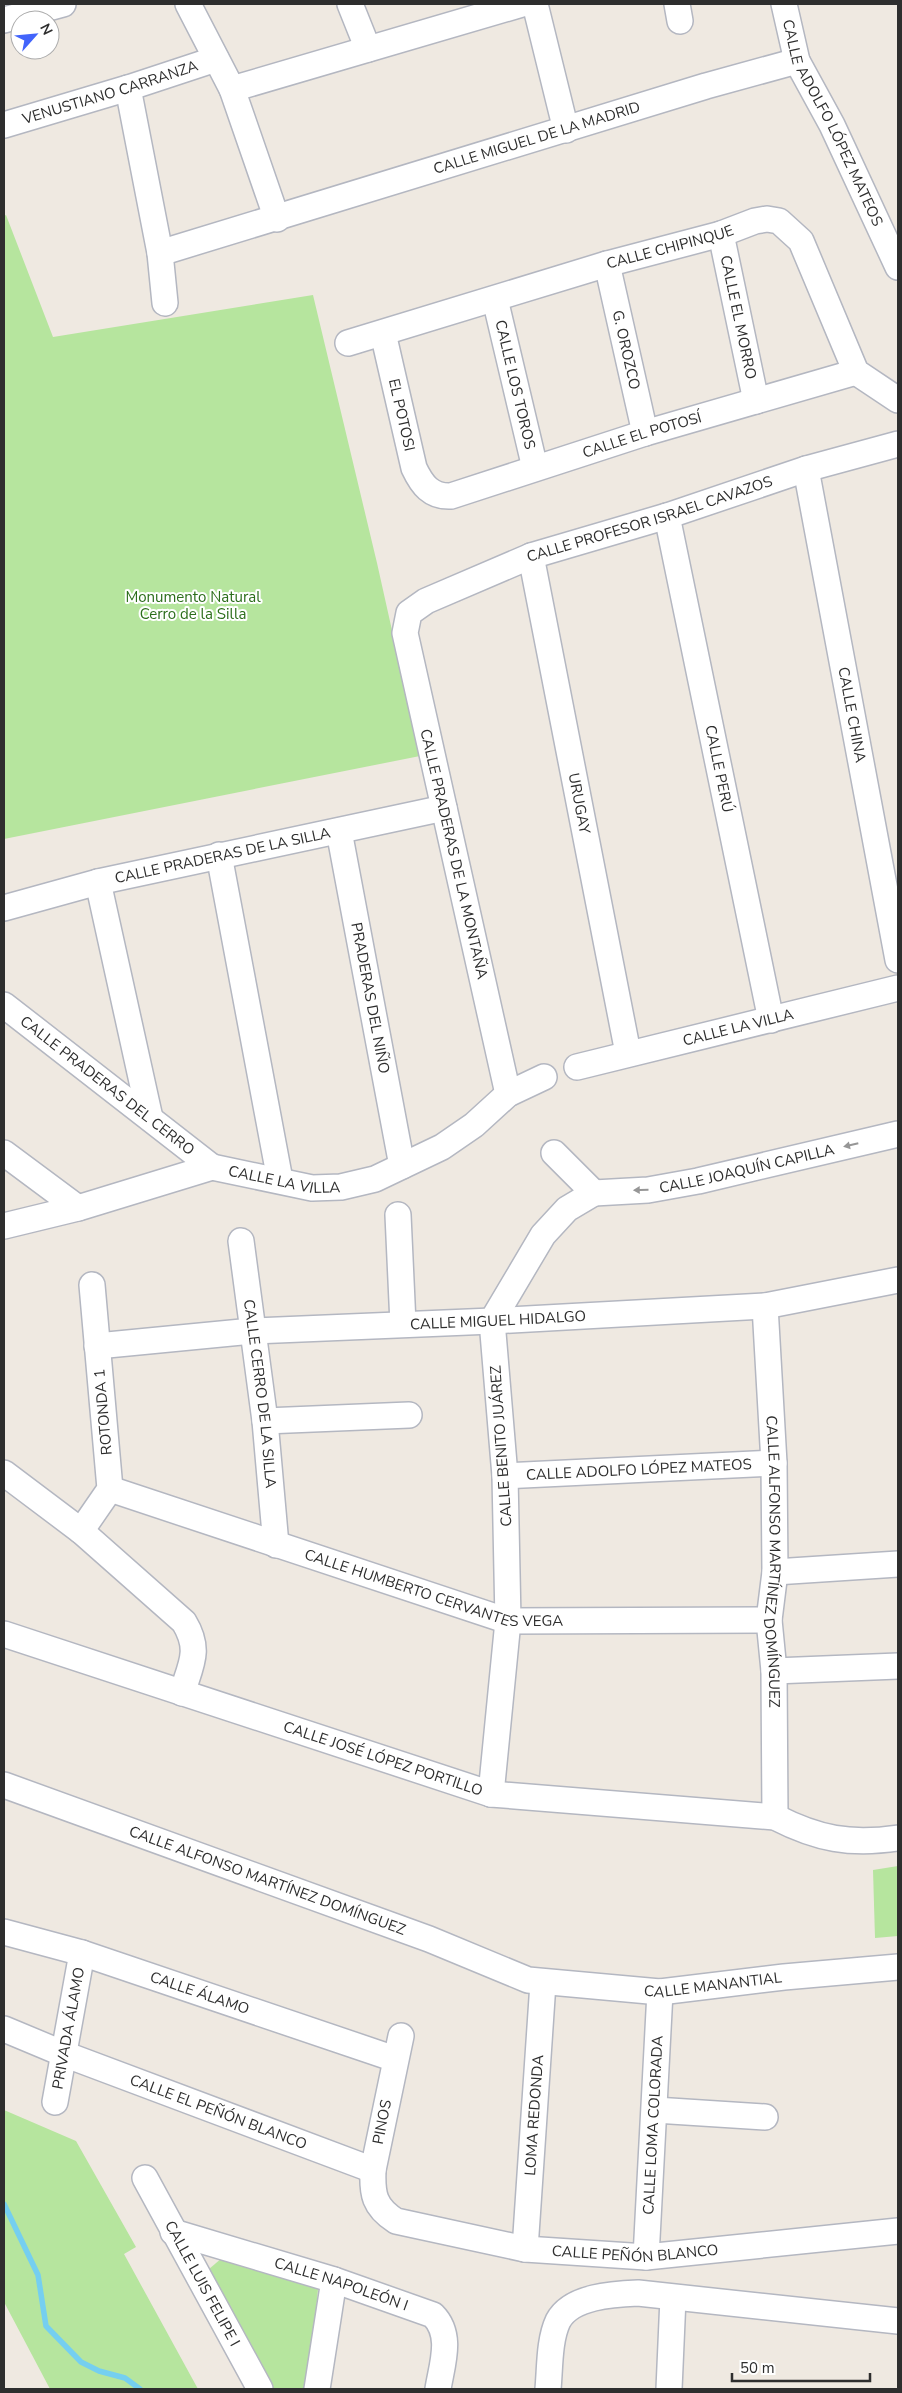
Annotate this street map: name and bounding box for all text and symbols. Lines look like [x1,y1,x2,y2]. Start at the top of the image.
north arrow [10,10,60,60]
street label: CALLE ADOLFO LÓPEZ MATEOS [778,17,888,230]
text: N [35,20,57,38]
street label: VENUSTIANO CARRANZA [19,56,201,129]
street label: CALLE MIGUEL DE LA MADRID [431,97,643,179]
street label: CALLE CHIPINQUE [604,220,736,274]
street label: CALLE EL MORRO [716,253,761,381]
street label: G. OROZCO [608,308,645,391]
street label: CALLE LOS TOROS [490,318,540,451]
street label: EL POTOSI [384,377,420,453]
street label: CALLE EL POTOSÍ [580,407,705,463]
street label: CALLE PROFESOR ISRAEL CAVAZOS [524,471,775,567]
park label: Monumento Natural Cerro de la Silla [125,587,261,624]
street label: CALLE CHINA [833,665,871,764]
street label: CALLE PERÚ [700,723,739,814]
street label: CALLE PRADERAS DE LA MONTAÑA [415,727,493,981]
street label: URUGAY [564,771,595,837]
street label: CALLE PRADERAS DE LA SILLA [113,823,332,888]
street label: PRADERAS DEL NIÑO [346,921,394,1075]
street label: CALLE LA VILLA [681,1004,796,1051]
street label: CALLE PRADERAS DEL CERRO [16,1011,199,1160]
street label: CALLE JOAQUÍN CAPILLA [657,1139,836,1198]
one-way arrow [843,1141,858,1149]
street label: CALLE LA VILLA [227,1161,341,1198]
one-way arrow [633,1186,649,1194]
street label: CALLE CERRO DE LA SILLA [239,1298,281,1489]
street label: CALLE MIGUEL HIDALGO [410,1306,587,1334]
street label: CALLE BENITO JUÁREZ [485,1365,517,1527]
street label: ROTONDA 1 [89,1368,117,1456]
street label: CALLE ALFONSO MARTÍNEZ DOMÍNGUEZ [759,1415,785,1708]
street label: CALLE ADOLFO LÓPEZ MATEOS [525,1454,752,1485]
street label: CALLE HUMBERTO CERVANTES VEGA [302,1544,563,1631]
street label: CALLE JOSÉ LÓPEZ PORTILLO [281,1716,485,1801]
street label: CALLE ALFONSO MARTÍNEZ DOMÍNGUEZ [126,1821,408,1940]
street label: PRIVADA ÁLAMO [48,1966,89,2091]
street label: CALLE ÁLAMO [147,1967,252,2019]
street label: CALLE MANANTIAL [643,1967,783,2002]
street label: CALLE LOMA COLORADA [638,2035,668,2215]
street label: LOMA REDONDA [520,2054,548,2176]
street label: CALLE EL PEÑÓN BLANCO [127,2070,310,2154]
street label: PINOS [368,2098,396,2146]
street label: CALLE LUIS FELIPE I [160,2217,245,2350]
street label: CALLE PEÑÓN BLANCO [551,2240,719,2267]
street label: CALLE NAPOLEÓN I [272,2253,411,2315]
scale bar [732,2350,870,2382]
text: 50 m [740,2358,775,2378]

